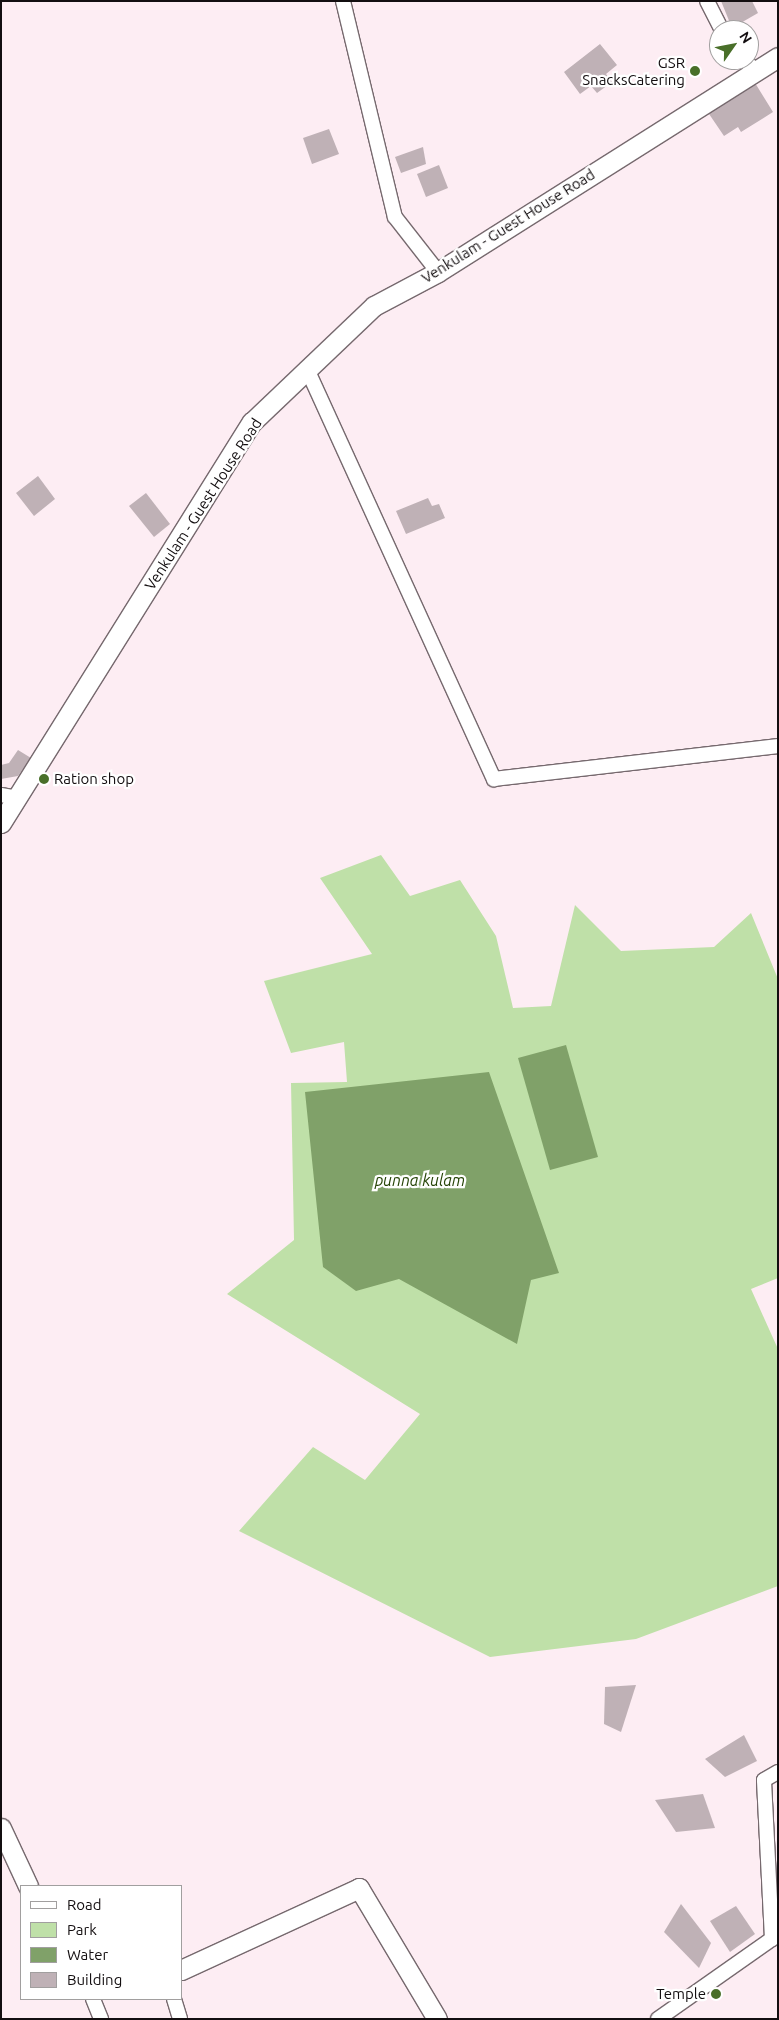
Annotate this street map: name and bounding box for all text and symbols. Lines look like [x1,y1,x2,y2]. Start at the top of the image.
north arrow [709,20,759,70]
text: N [736,29,755,46]
place label: GSR SnacksCatering [582,53,685,88]
marker: GSR SnacksCatering [689,65,701,77]
street label: Venkulam - Guest House Road [418,165,598,287]
street label: Venkulam - Guest House Road [141,415,265,593]
place label: Ration shop [54,770,134,788]
marker: Ration shop [38,773,50,785]
water label: punna kulam [375,1170,465,1190]
legend [20,1885,182,2000]
text: Road [67,1896,102,1913]
text: Park [67,1921,97,1938]
text: Water [67,1946,108,1963]
text: Building [67,1971,122,1988]
place label: Temple [656,1985,706,2003]
marker: Temple [710,1988,722,2000]

